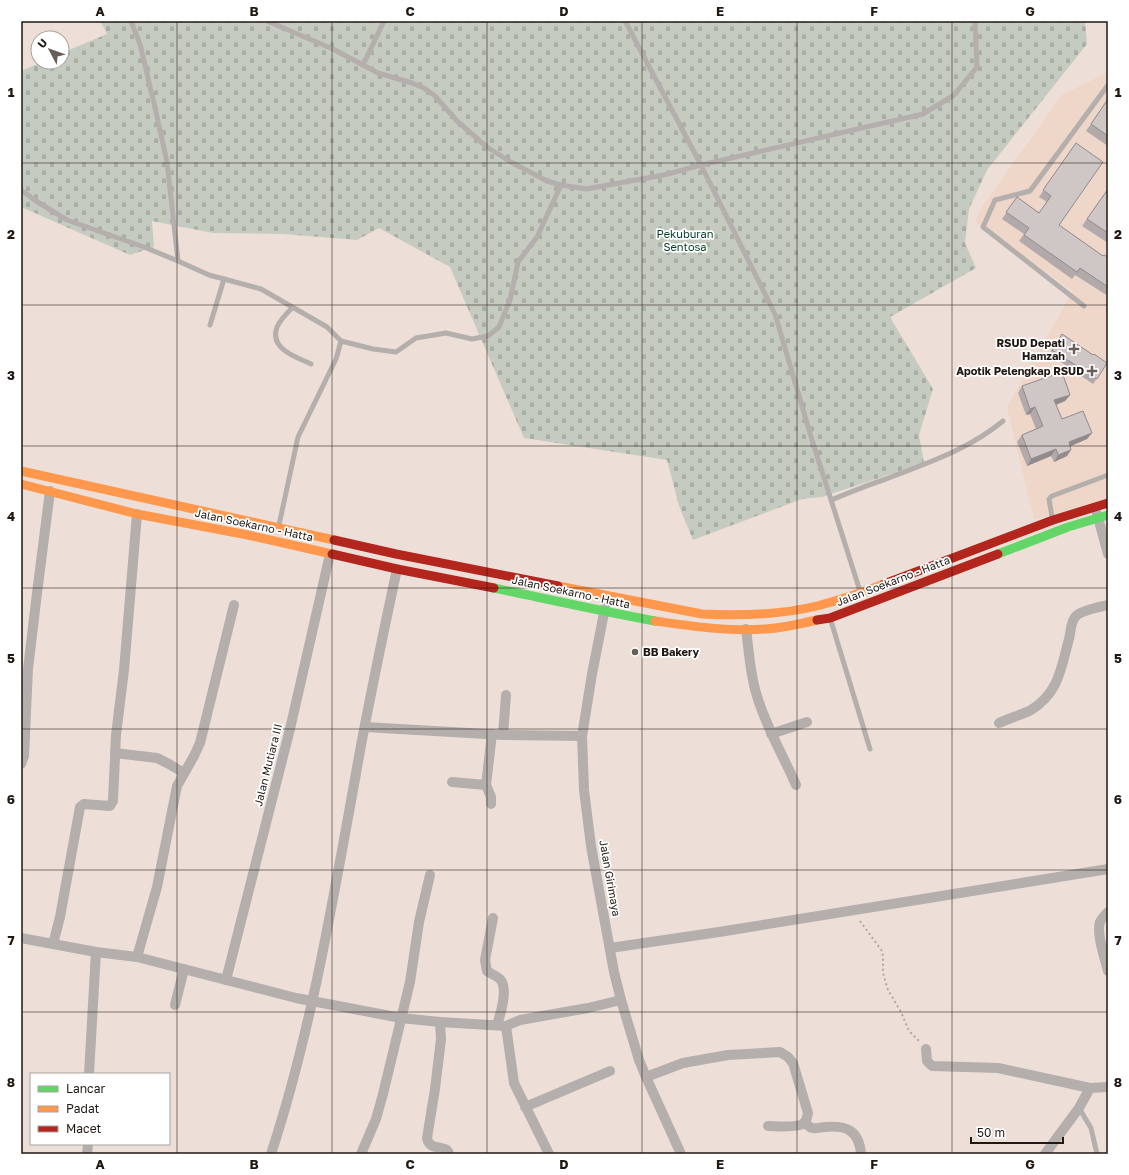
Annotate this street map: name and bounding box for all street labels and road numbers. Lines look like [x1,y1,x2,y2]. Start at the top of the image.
street label: Jalan Soekarno - Hatta [194,506,314,543]
street label: Jalan Soekarno - Hatta [834,553,951,608]
street label: Jalan Soekarno - Hatta [511,573,631,610]
street label: Jalan Mutiara III [251,722,284,808]
street label: Jalan Girimaya [597,839,624,917]

